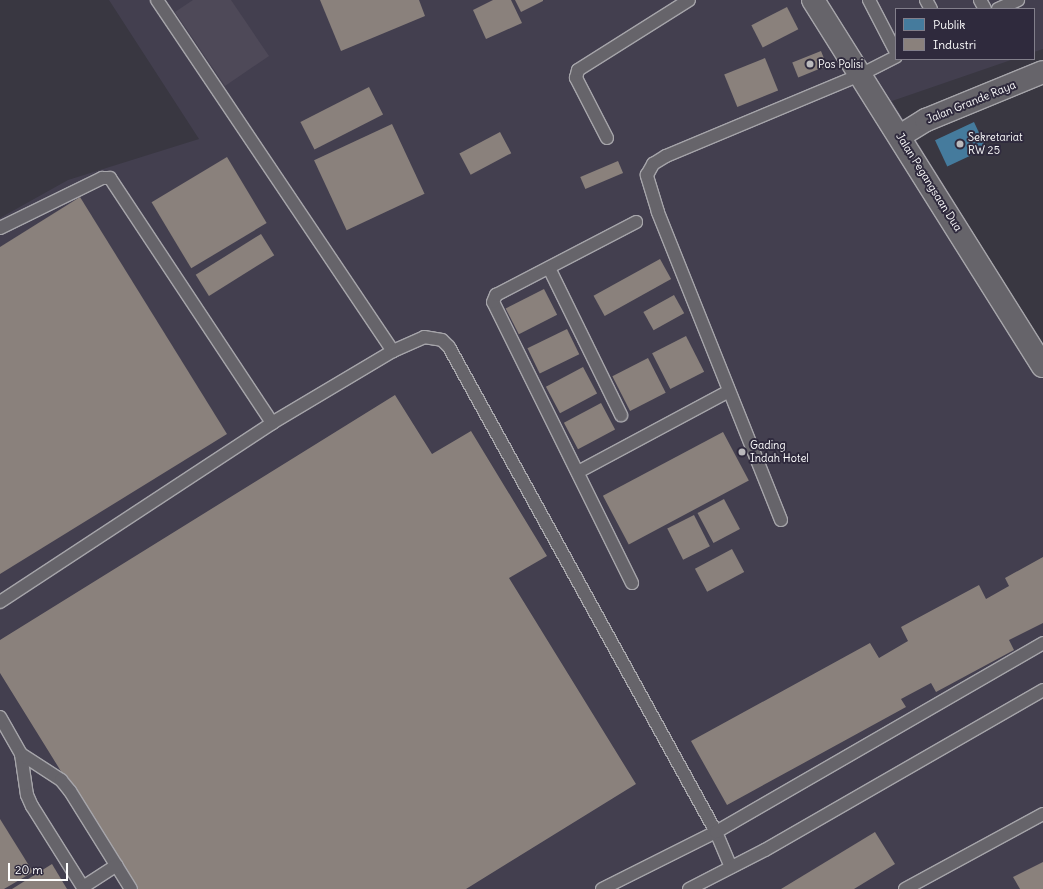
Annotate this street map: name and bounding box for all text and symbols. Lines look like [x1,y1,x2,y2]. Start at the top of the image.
legend [895,8,1035,60]
text: Publik [933,17,965,32]
text: Industri [933,37,976,52]
place label: Pos Polisi [818,57,863,71]
marker: Pos Polisi [805,59,815,69]
street label: Jalan Grande Raya [924,78,1018,126]
street label: Jalan Pegangsaan Dua [893,130,965,234]
place label: Sekretariat RW 25 [968,131,1023,157]
marker: Sekretariat RW 25 [955,139,965,149]
place label: Gading Indah Hotel [750,439,809,465]
marker: Gading Indah Hotel [737,447,747,457]
scale bar [10,855,70,881]
text: 20 m [15,862,43,877]

